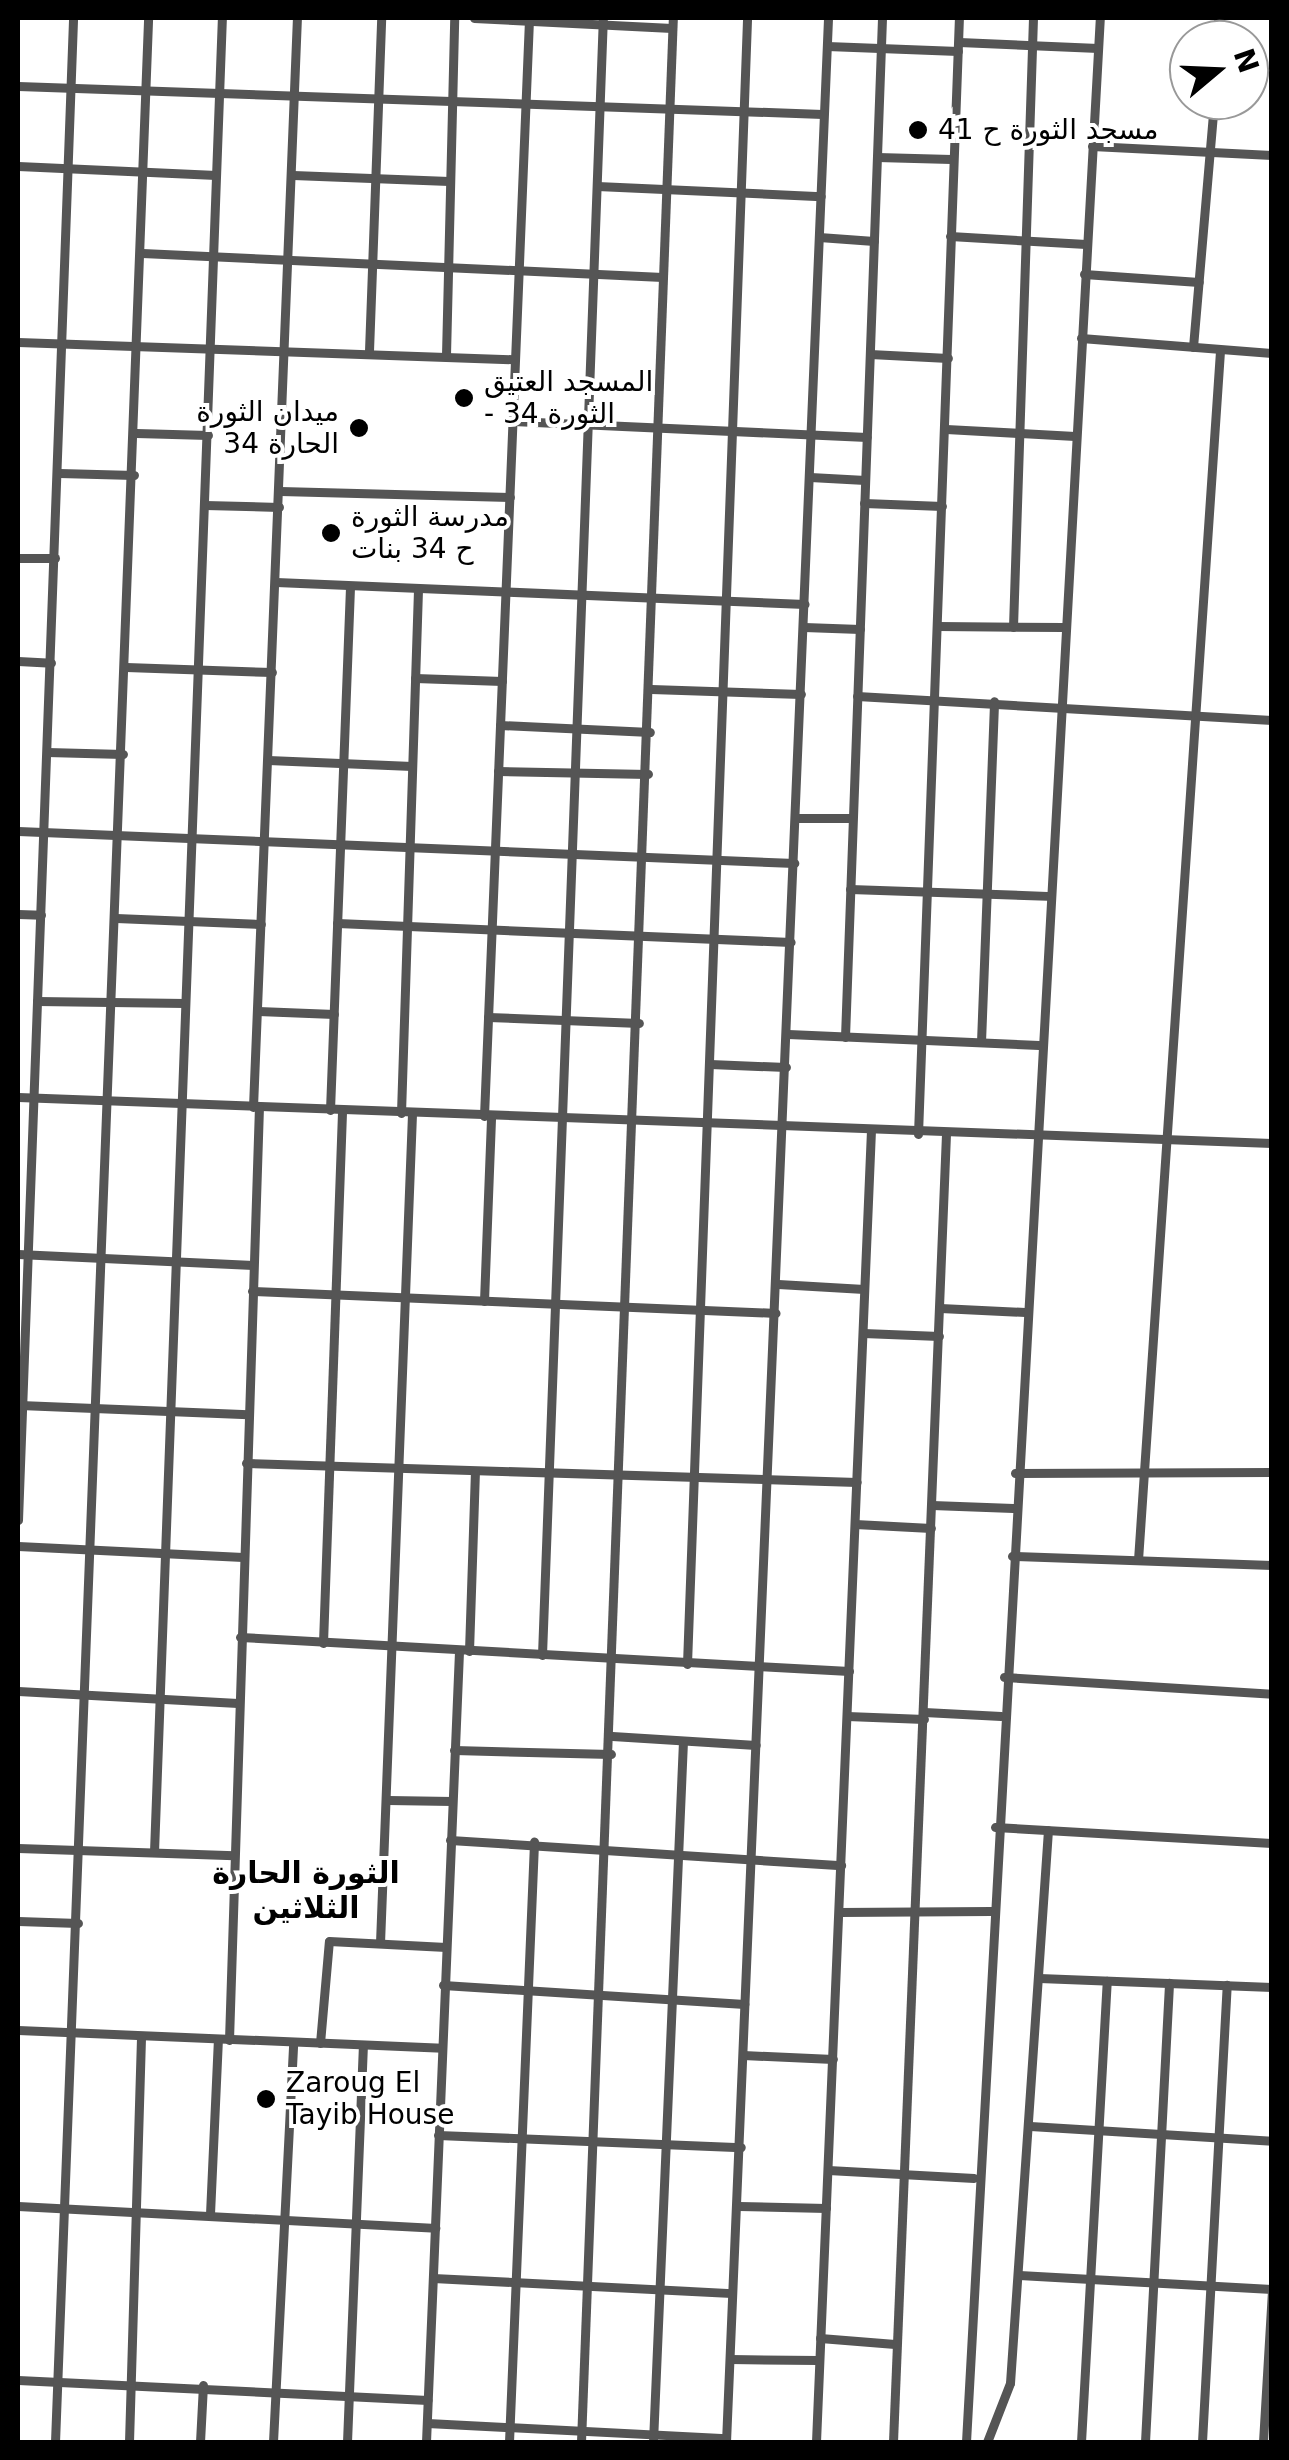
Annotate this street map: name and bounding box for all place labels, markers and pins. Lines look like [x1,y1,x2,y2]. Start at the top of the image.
place label: مسجد الثورة ح 41 [938,113,1159,147]
marker: مسجد الثورة ح 41 [907,119,929,141]
place label: المسجد العتيق - الثورة 34 [484,365,653,431]
marker: المسجد العتيق - الثورة 34 [453,387,475,409]
place label: ميدان الثورة الحارة 34 [196,395,339,461]
marker: ميدان الثورة الحارة 34 [348,417,370,439]
place label: مدرسة الثورة ح 34 بنات [351,500,509,566]
marker: مدرسة الثورة ح 34 بنات [320,522,342,544]
place label: Zaroug El Tayib House [286,2066,454,2132]
marker: Zaroug El Tayib House [255,2088,277,2110]

